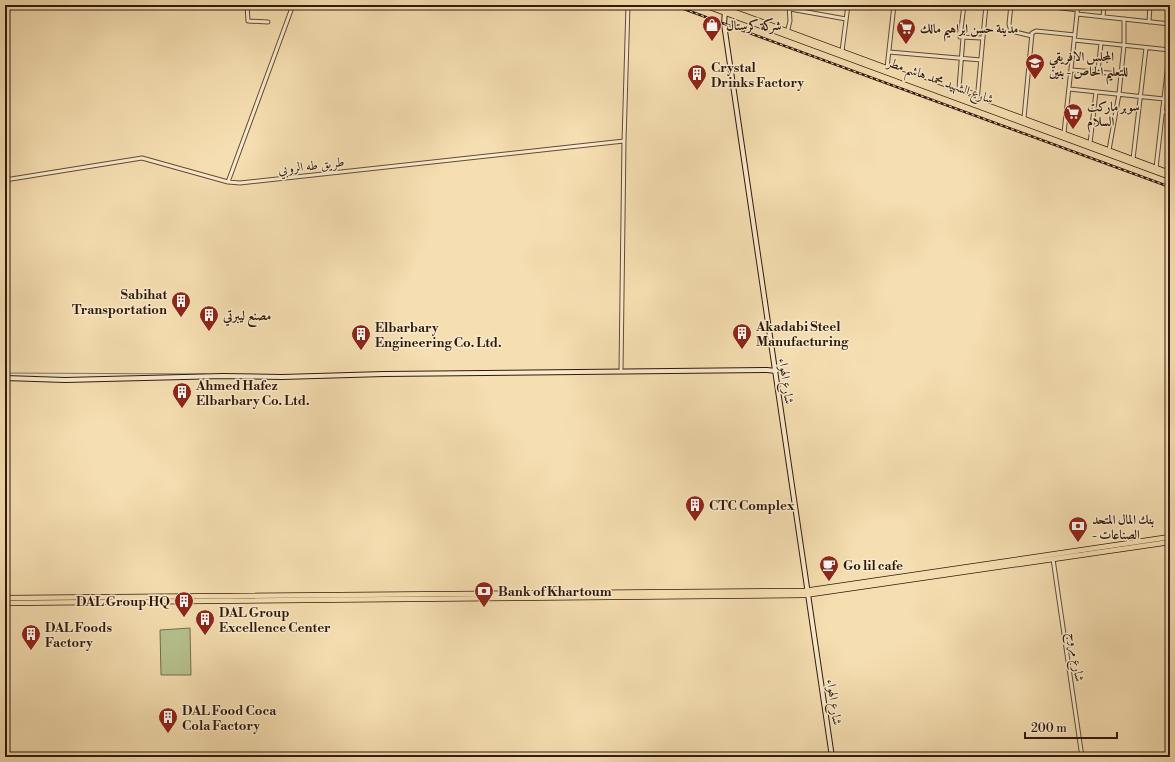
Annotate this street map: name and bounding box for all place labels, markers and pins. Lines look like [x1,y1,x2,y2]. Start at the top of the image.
shop icon: شركة كرستال [701,14,723,42]
place label: شركة كرستال [726,17,782,35]
supermarket icon: مدينة حسن ابراهيم مالك [895,17,917,45]
place label: مدينة حسن ابراهيم مالك [920,21,1018,42]
place label: المجلس الافريقي للتعليم الخاص - بنين [1048,49,1128,85]
school or university icon: المجلس الافريقي للتعليم الخاص - بنين [1024,52,1046,80]
place label: Crystal Drinks Factory [711,60,804,91]
building icon: Crystal Drinks Factory [686,63,708,91]
place label: سوبر ماركت السلام [1087,99,1140,133]
supermarket icon: سوبر ماركت السلام [1062,102,1084,130]
place label: Sabihat Transportation [72,287,167,318]
building icon: Sabihat Transportation [170,290,192,318]
building icon: مصنع ليبرتي [198,304,220,332]
place label: مصنع ليبرتي [222,308,271,328]
place label: Akadabi Steel Manufacturing [755,319,849,350]
place label: Elbarbary Engineering Co. Ltd. [375,320,502,351]
building icon: Akadabi Steel Manufacturing [731,322,753,350]
building icon: Elbarbary Engineering Co. Ltd. [350,323,372,351]
place label: Ahmed Hafez Elbarbary Co. Ltd. [195,378,309,409]
building icon: Ahmed Hafez Elbarbary Co. Ltd. [171,381,193,409]
building icon: CTC Complex [684,494,706,522]
place label: CTC Complex [709,498,795,514]
place label: بنك المال المتحد - الصناعات [1092,512,1154,543]
bank icon: بنك المال المتحد - الصناعات [1067,515,1089,543]
cafe icon: Go lil cafe [818,554,840,582]
place label: Go lil cafe [843,558,903,574]
bank icon: Bank of Khartoum [473,580,495,608]
place label: Bank of Khartoum [498,584,612,600]
building icon: DAL Group HQ [173,590,195,618]
place label: DAL Group HQ [76,594,170,610]
place label: DAL Group Excellence Center [219,605,331,636]
building icon: DAL Group Excellence Center [194,608,216,636]
place label: DAL Foods Factory [45,620,112,651]
building icon: DAL Foods Factory [20,623,42,651]
place label: DAL Food Coca Cola Factory [182,703,277,734]
building icon: DAL Food Coca Cola Factory [157,706,179,734]

